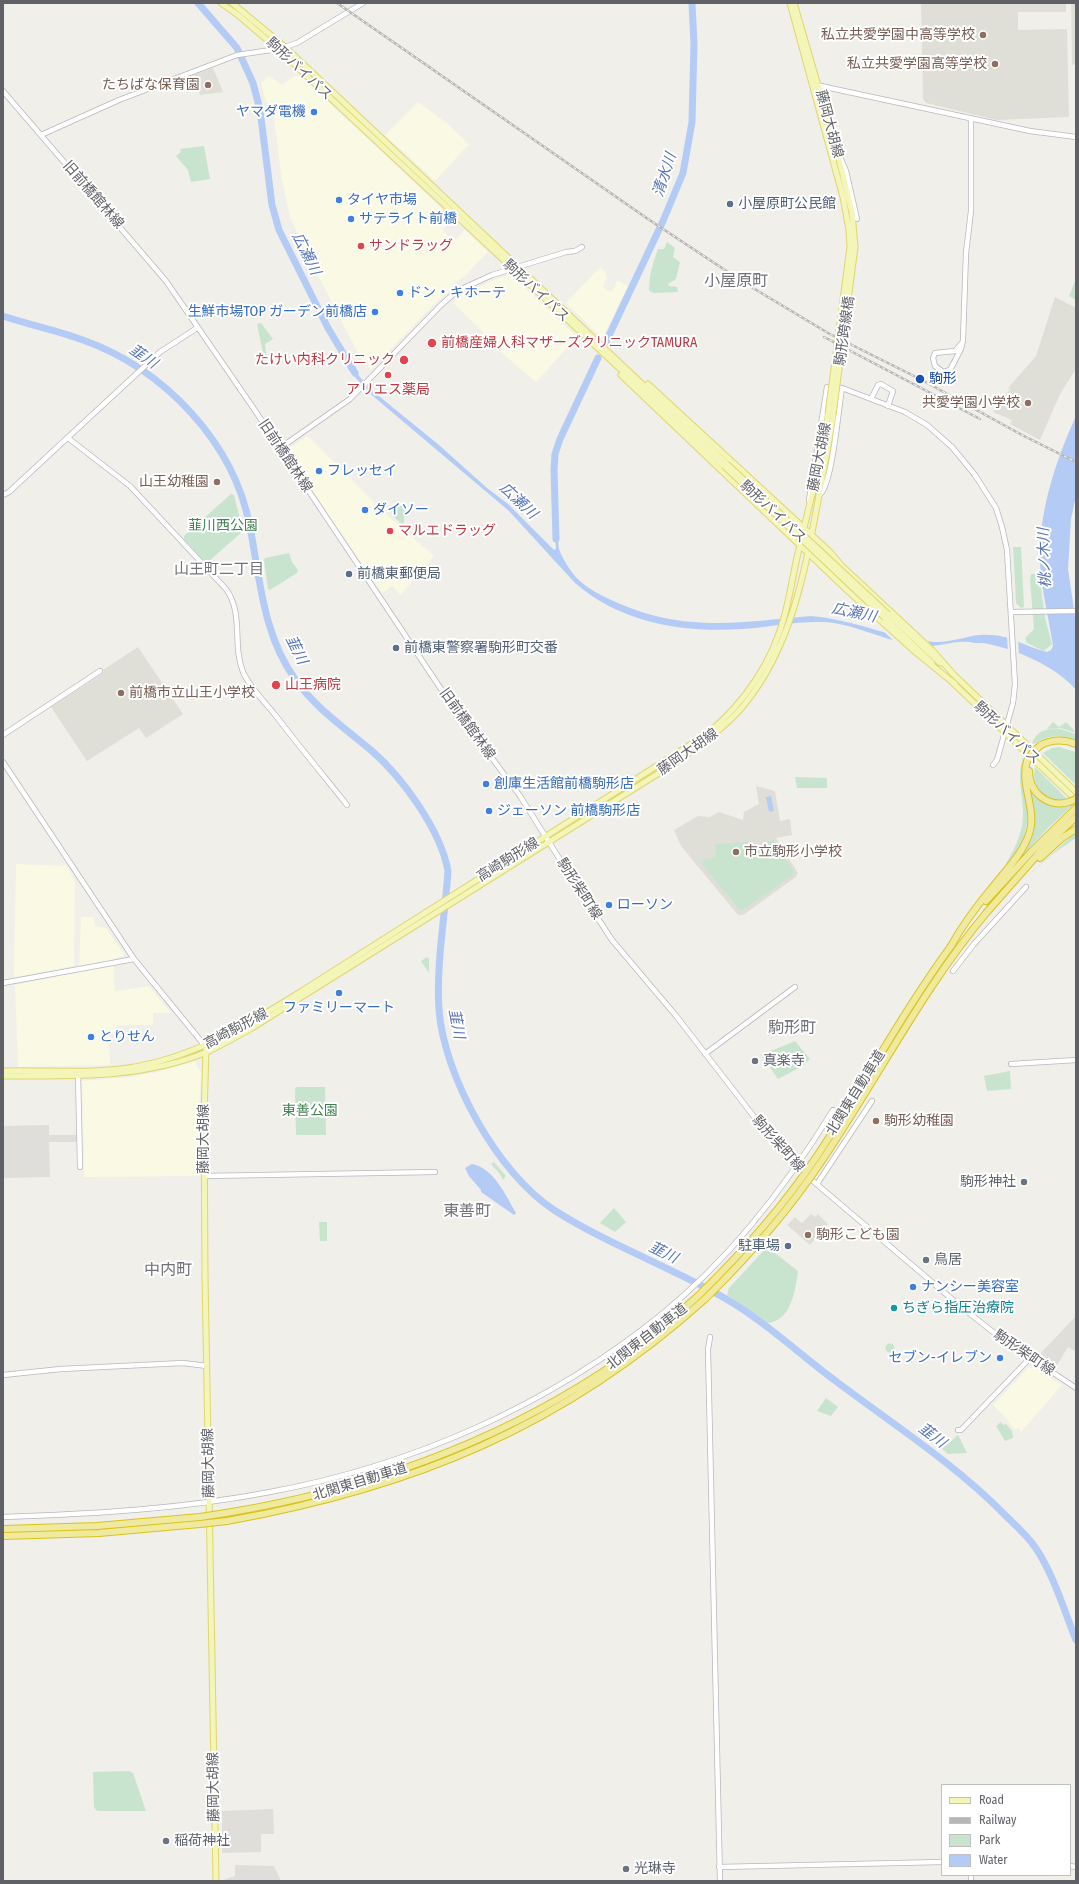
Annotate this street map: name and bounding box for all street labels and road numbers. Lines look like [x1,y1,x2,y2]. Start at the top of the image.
street label: 駒形バイパス [263,34,335,104]
street label: 藤岡大胡線 [812,88,846,160]
street label: 旧前橋館林線 [59,158,127,232]
street label: 駒形バイパス [500,256,572,326]
street label: 駒形跨線橋 [832,295,858,367]
street label: 旧前橋館林線 [255,416,315,496]
street label: 藤岡大胡線 [805,421,835,493]
street label: 駒形バイパス [737,477,809,547]
street label: 旧前橋館林線 [436,685,498,763]
street label: 駒形バイパス [971,698,1043,768]
street label: 藤岡大胡線 [655,725,721,779]
street label: 高崎駒形線 [474,834,542,886]
street label: 駒形柴町線 [553,855,605,923]
street label: 高崎駒形線 [201,1005,271,1053]
street label: 北関東自動車道 [823,1047,889,1139]
street label: 藤岡大胡線 [196,1104,212,1174]
street label: 駒形柴町線 [748,1112,808,1176]
street label: 北関東自動車道 [603,1300,691,1374]
street label: 駒形柴町線 [990,1326,1058,1380]
street label: 藤岡大胡線 [200,1428,218,1498]
street label: 北関東自動車道 [311,1460,409,1504]
street label: 藤岡大胡線 [205,1752,223,1822]

